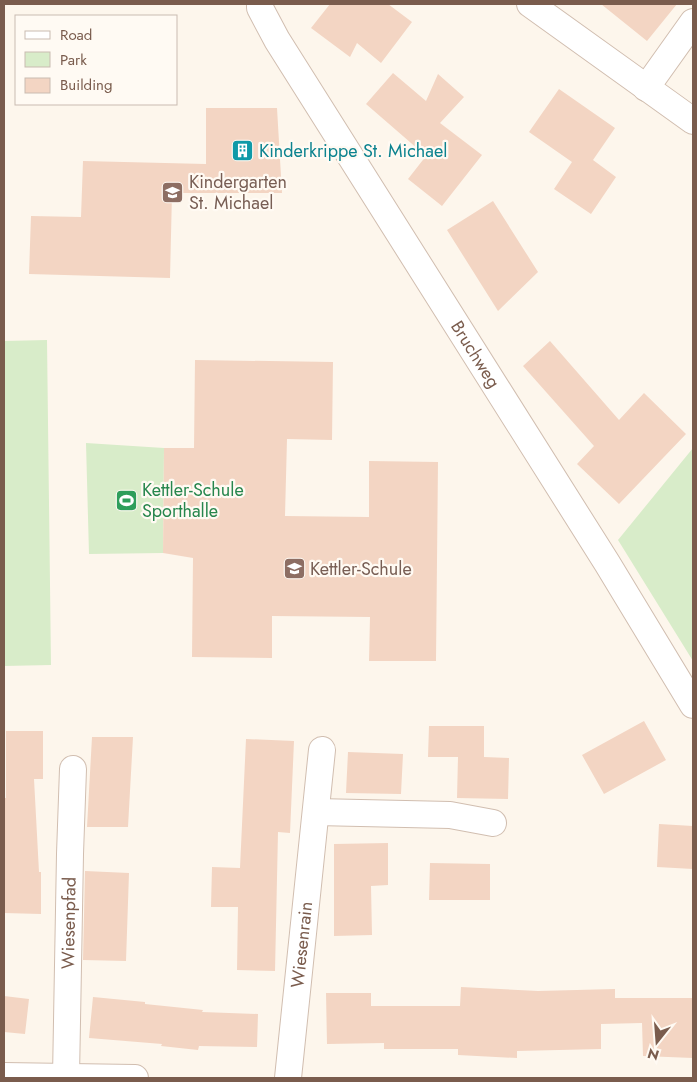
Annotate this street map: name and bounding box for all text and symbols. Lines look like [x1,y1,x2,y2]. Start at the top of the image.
legend [15,15,178,105]
text: Road [60,24,92,46]
text: Park [60,49,87,71]
text: Building [60,74,112,96]
place label: Kinderkrippe St. Michael [259,138,447,164]
building icon: Kinderkrippe St. Michael [231,139,255,163]
place label: Kindergarten St. Michael [189,169,287,216]
school or university icon: Kindergarten St. Michael [161,180,185,204]
street label: Bruchweg [444,316,506,393]
place label: Kettler-Schule Sporthalle [142,477,244,524]
sports icon: Kettler-Schule Sporthalle [114,488,138,512]
place label: Kettler-Schule [310,556,412,582]
school or university icon: Kettler-Schule [282,557,306,581]
street label: Wiesenpfad [55,877,83,969]
street label: Wiesenrain [284,900,319,989]
north arrow [632,1017,682,1067]
text: N [645,1043,661,1066]

